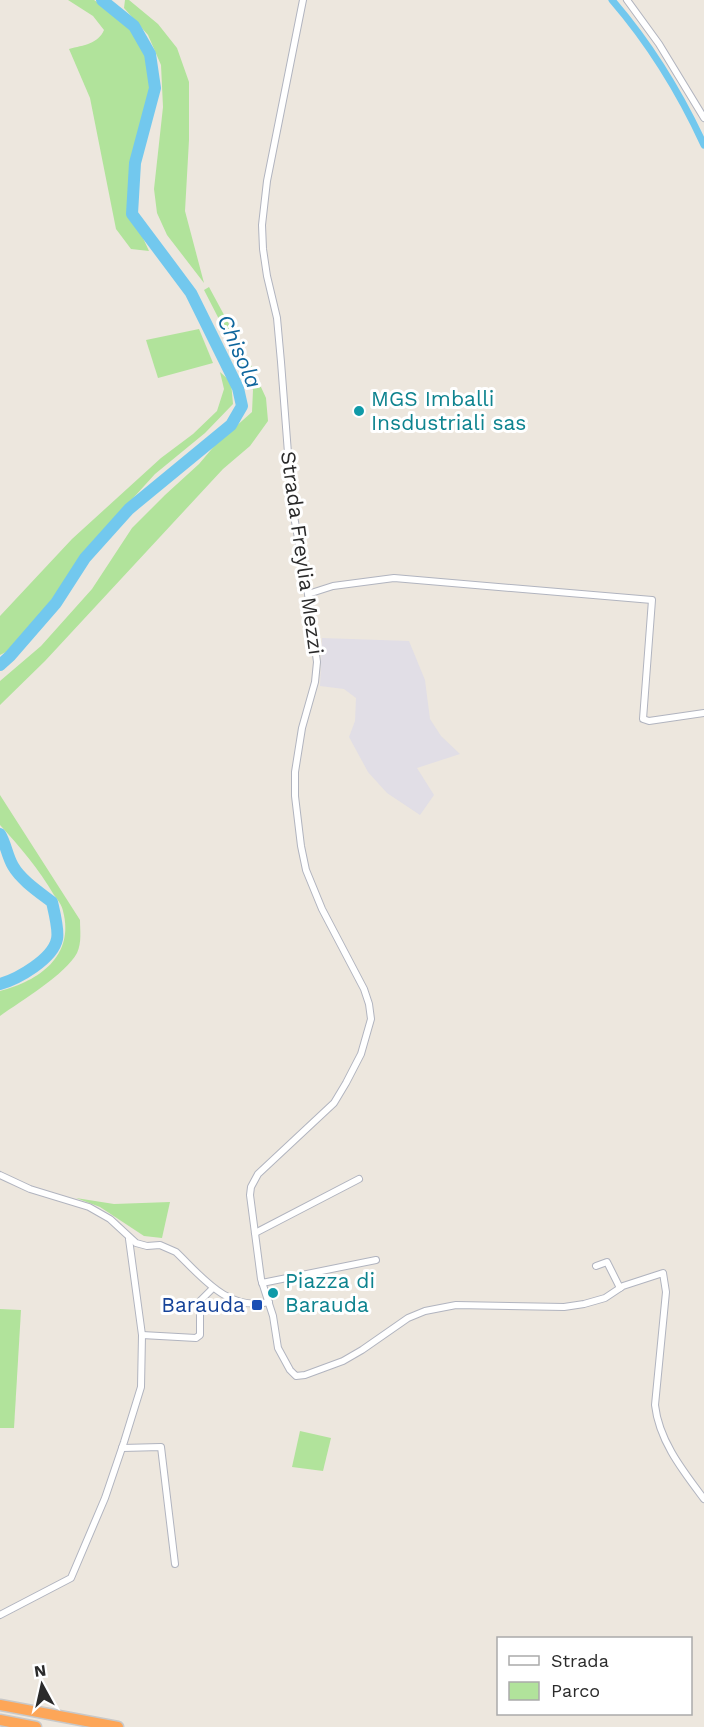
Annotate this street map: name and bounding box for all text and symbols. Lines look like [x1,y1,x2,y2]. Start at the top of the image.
water label: Chisola [212,311,267,392]
place label: MGS Imballi Insdustriali sas [371,386,526,435]
marker: MGS Imballi Insdustriali sas [352,404,366,418]
street label: Strada Freylia Mezzi [276,450,329,656]
place label: Piazza di Barauda [285,1268,375,1317]
marker: Piazza di Barauda [266,1286,280,1300]
place label: Barauda [161,1292,245,1317]
marker: Barauda [250,1298,264,1312]
legend [497,1637,692,1715]
text: Strada [551,1650,609,1671]
north arrow [12,1655,72,1715]
text: N [33,1660,47,1681]
text: Parco [551,1680,600,1701]

